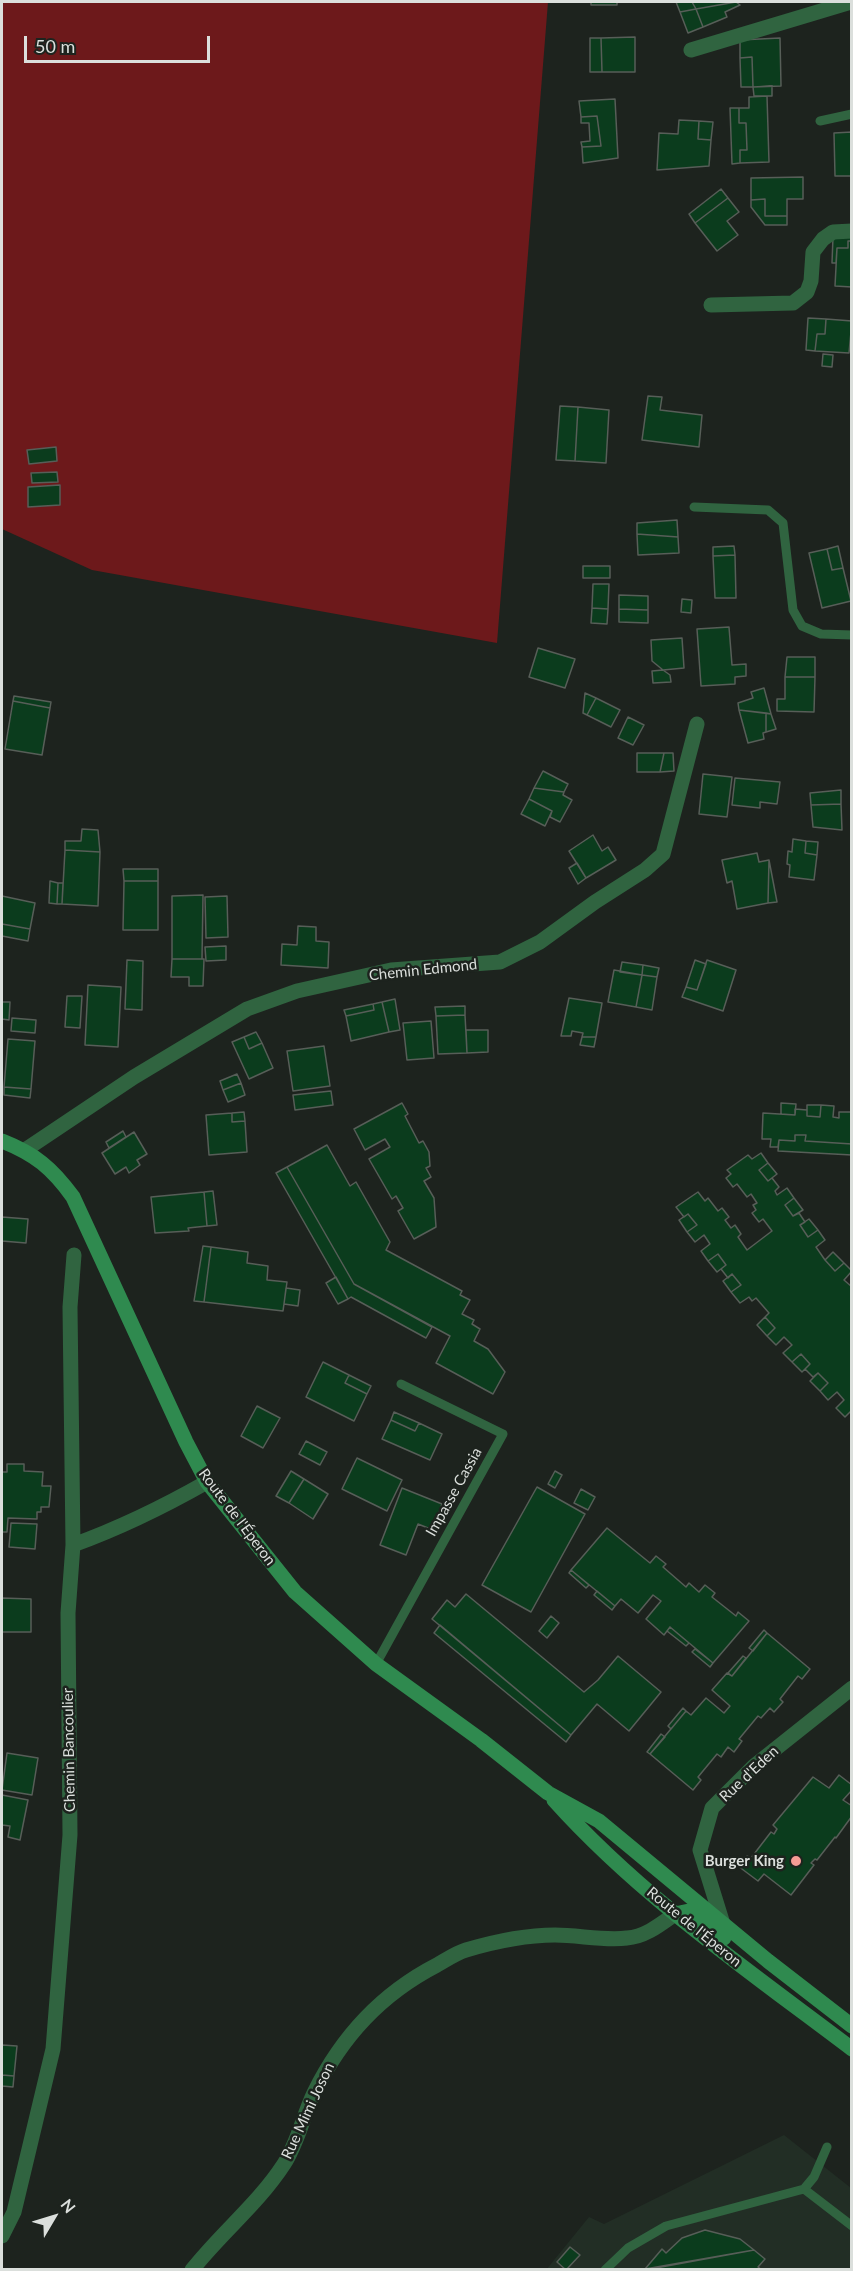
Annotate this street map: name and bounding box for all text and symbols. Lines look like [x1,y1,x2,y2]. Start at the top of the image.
scale bar [27,24,213,62]
text: 50 m [35,35,75,57]
street label: Chemin Edmond [368,955,478,985]
street label: Impasse Cassia [422,1445,486,1539]
street label: Route de l'Éperon [195,1465,279,1569]
street label: Chemin Bancoulier [59,1688,79,1812]
street label: Rue d'Eden [716,1742,782,1806]
place label: Burger King [705,1852,784,1870]
marker: Burger King [789,1854,803,1868]
street label: Route de l'Éperon [643,1883,745,1971]
street label: Rue Mimi Joson [278,2060,338,2162]
north arrow [24,2187,84,2247]
text: N [57,2195,80,2216]

